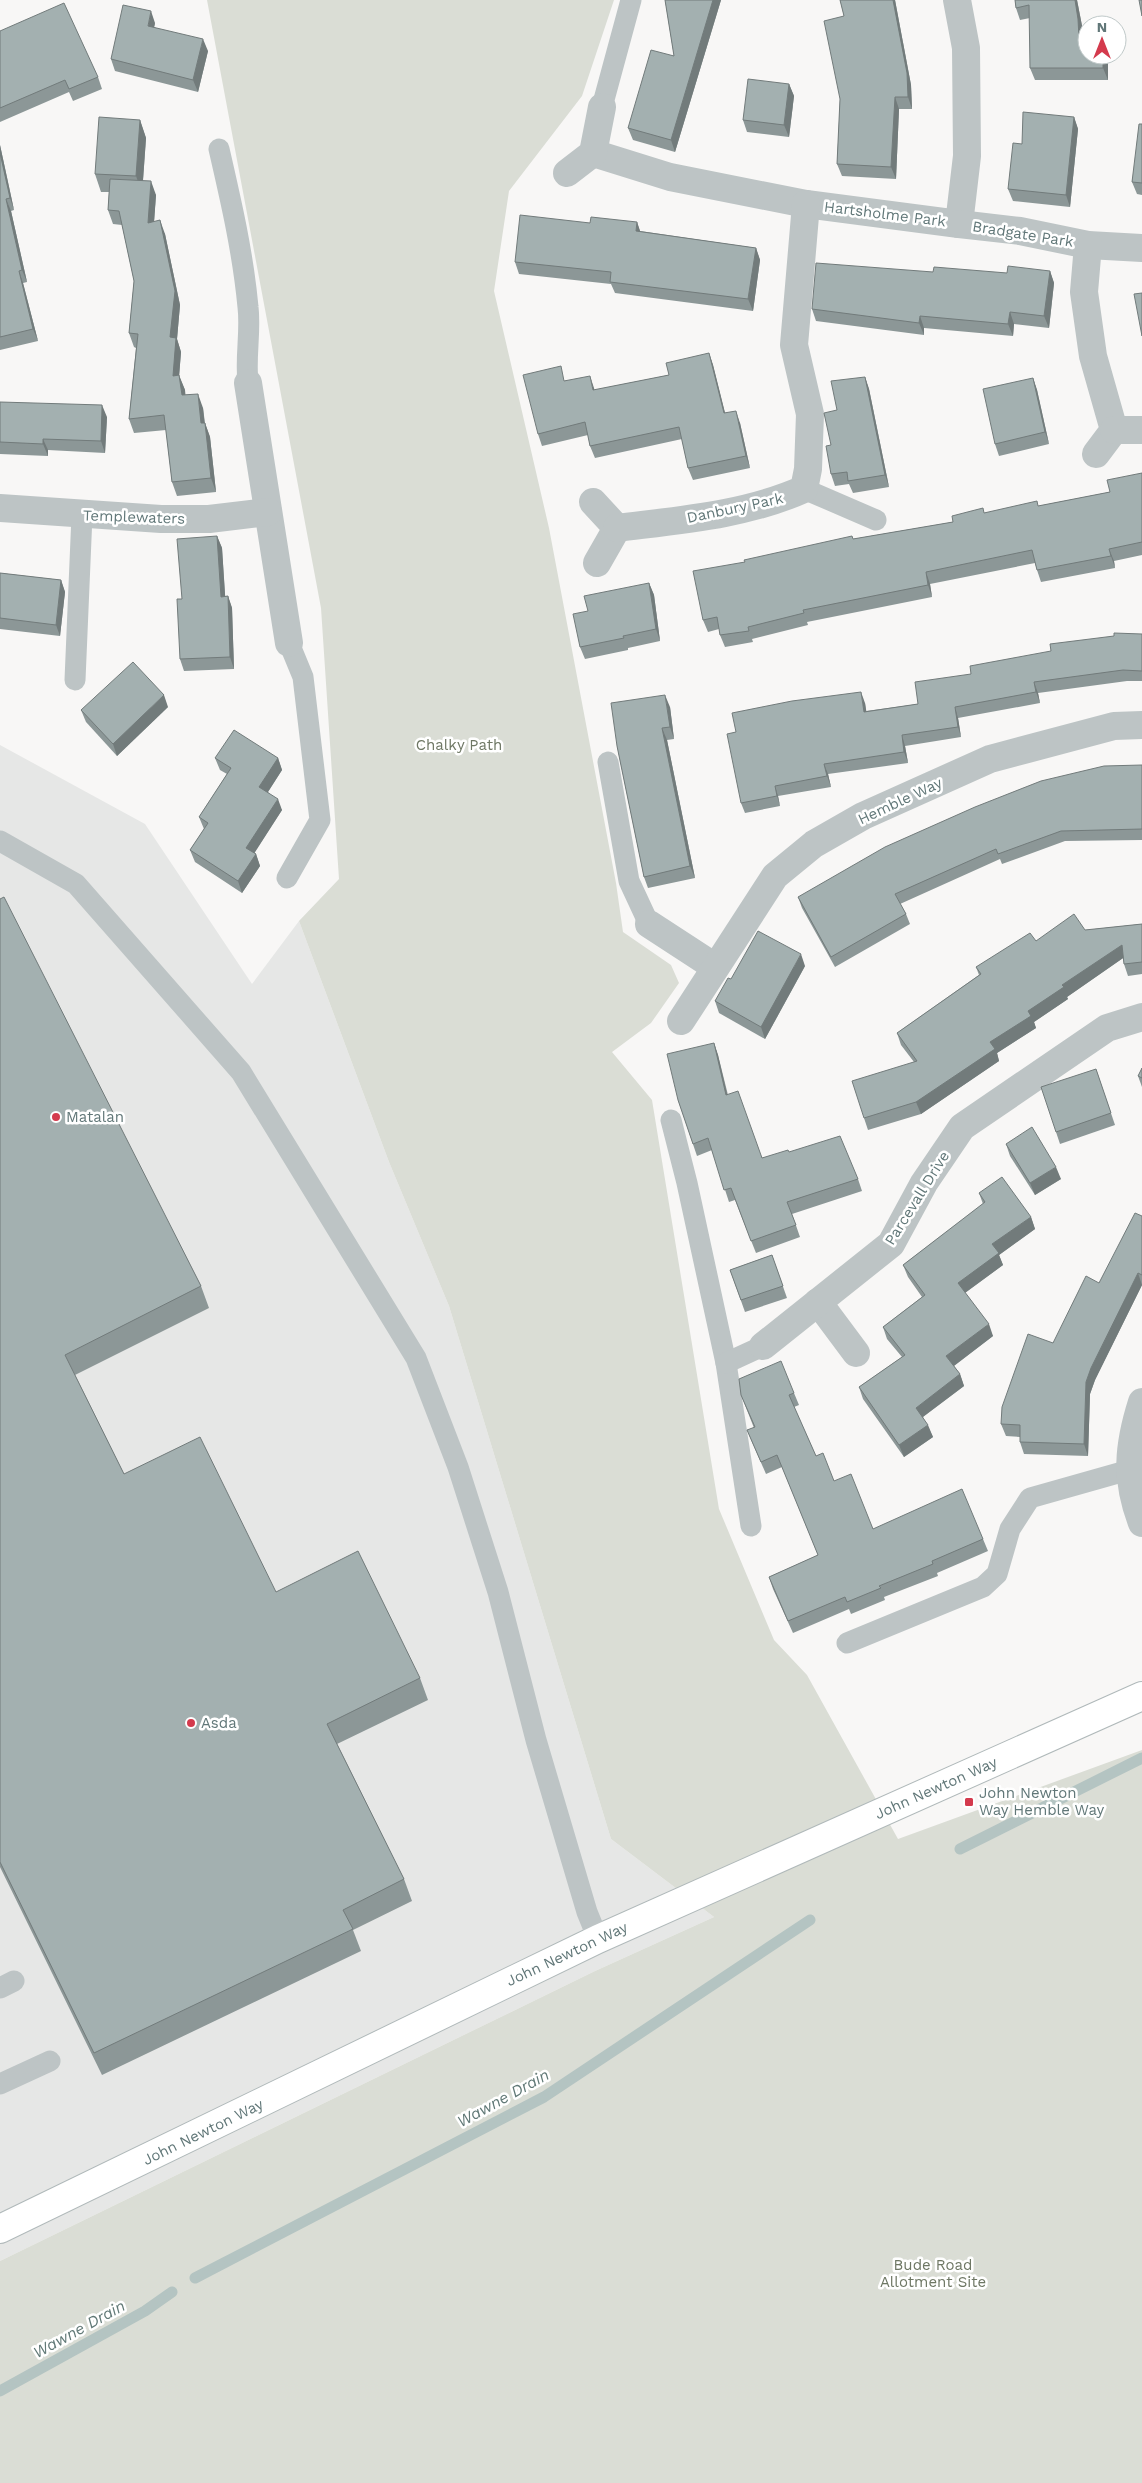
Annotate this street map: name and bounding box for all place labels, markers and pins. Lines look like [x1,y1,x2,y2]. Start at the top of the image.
place label: Matalan [66,1108,124,1126]
marker: Matalan [50,1111,62,1123]
place label: Asda [201,1714,237,1732]
marker: Asda [185,1717,197,1729]
place label: John Newton Way Hemble Way [979,1784,1104,1819]
marker: John Newton Way Hemble Way [963,1796,975,1808]

